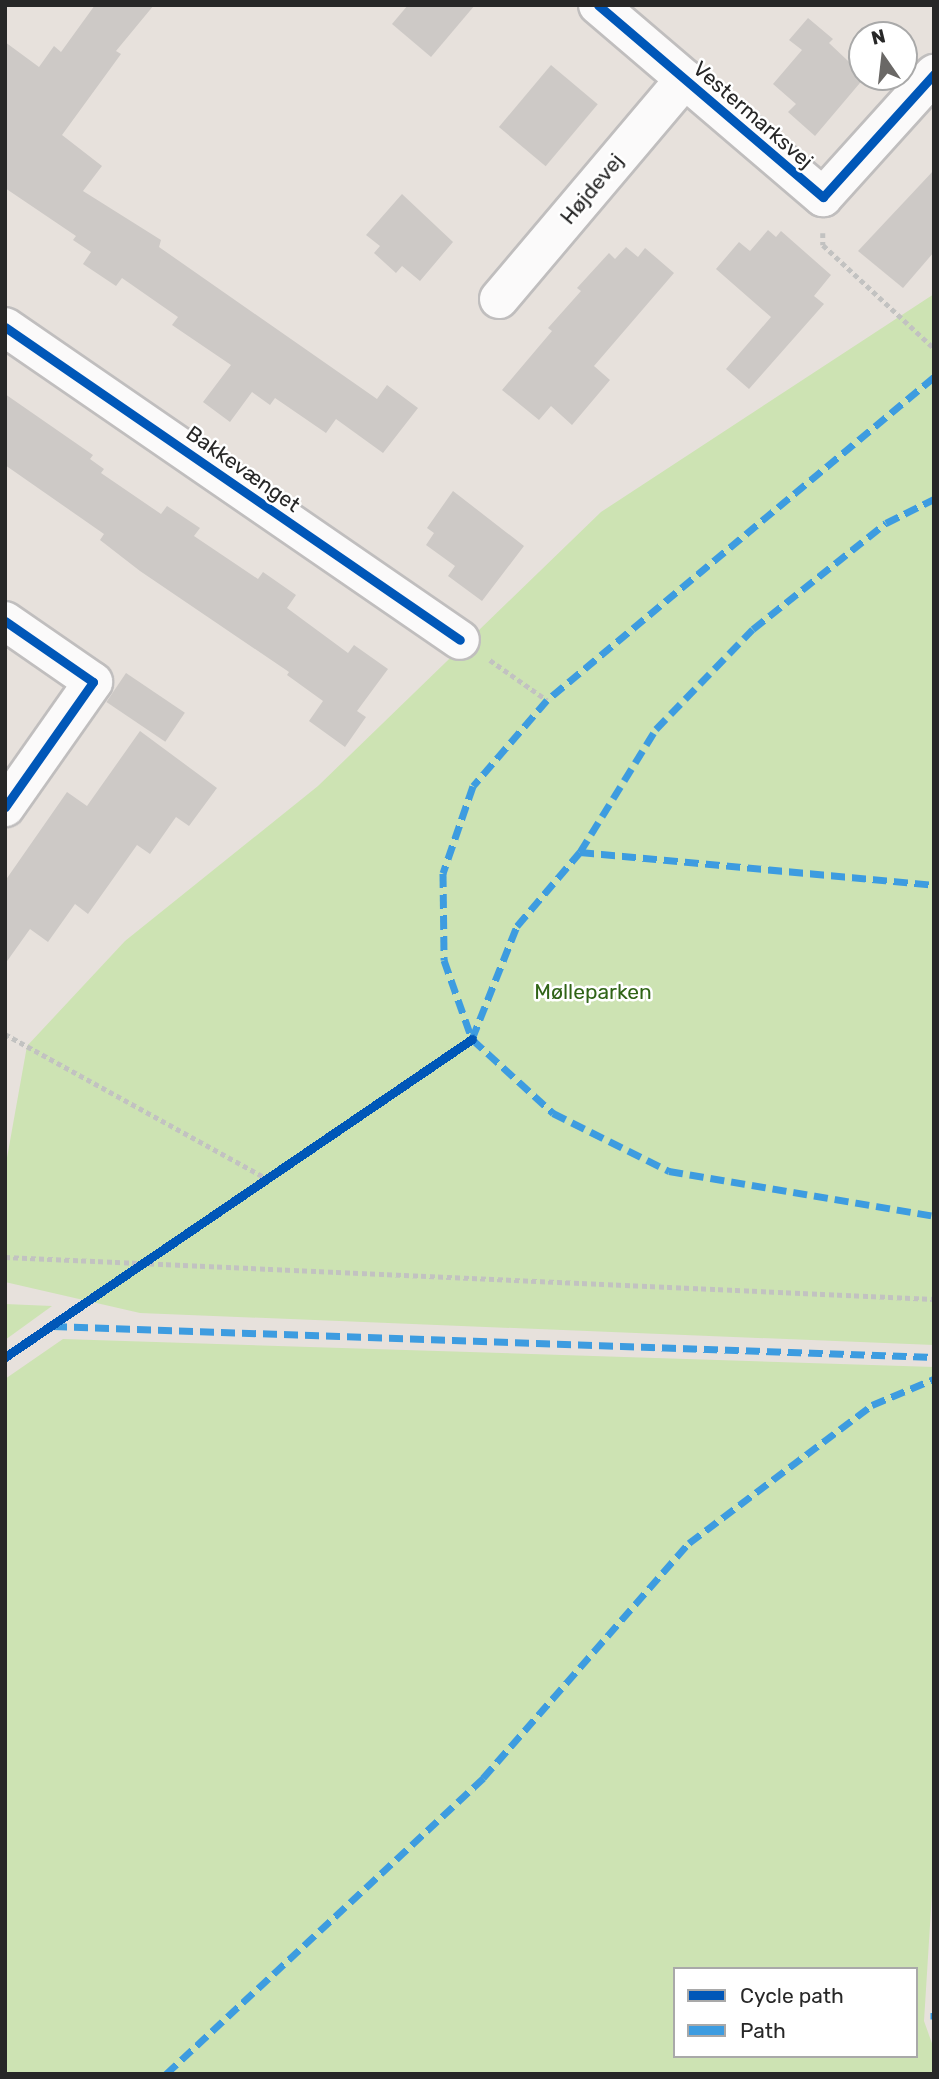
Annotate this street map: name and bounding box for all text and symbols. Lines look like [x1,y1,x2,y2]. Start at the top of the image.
north arrow [848,21,918,91]
text: N [869,24,888,50]
street label: Vestermarksvej [688,56,818,174]
street label: Højdevej [555,148,629,230]
street label: Bakkevænget [181,420,305,518]
park label: Mølleparken [534,979,652,1005]
legend [673,1967,918,2058]
text: Cycle path [740,1983,844,2008]
text: Path [740,2018,786,2043]

